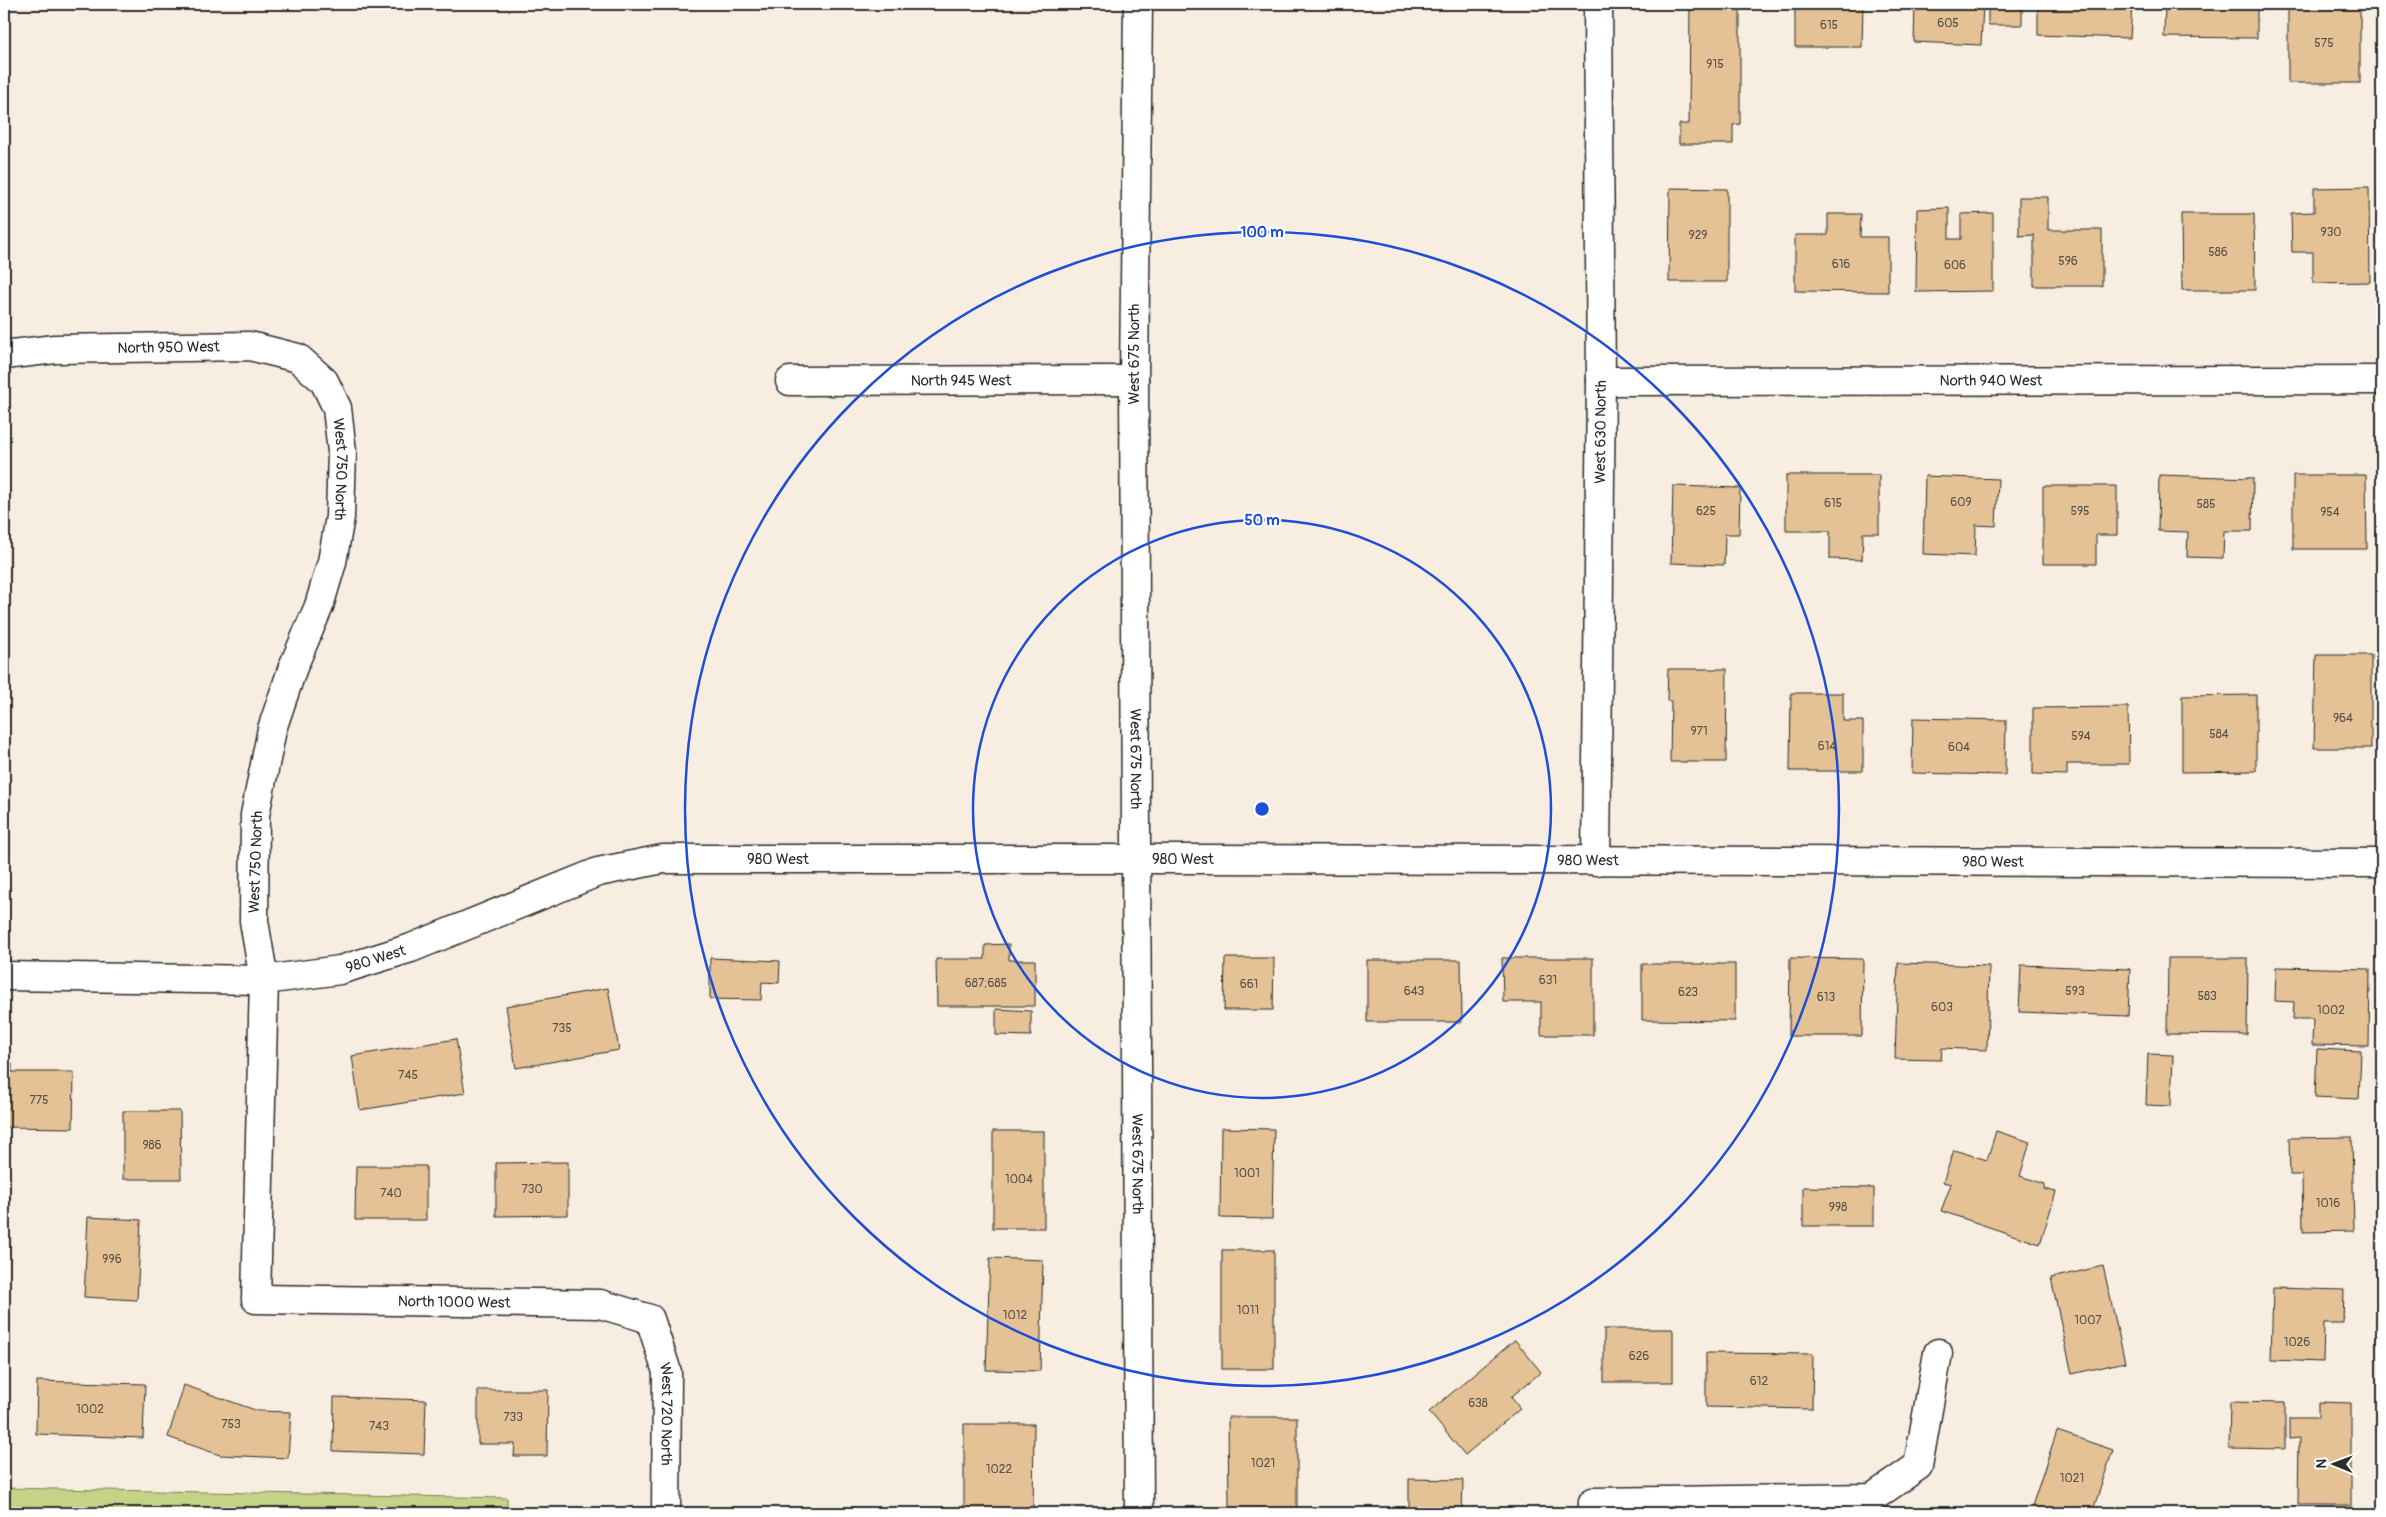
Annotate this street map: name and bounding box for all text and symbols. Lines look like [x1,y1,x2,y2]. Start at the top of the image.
house number: 605 [1937,16,1959,31]
house number: 615 [1820,18,1838,33]
house number: 575 [2314,36,2334,51]
house number: 915 [1706,57,1724,72]
text: 100 m [1241,223,1283,242]
house number: 930 [2320,225,2342,240]
house number: 929 [1688,228,1708,243]
house number: 586 [2208,245,2228,260]
house number: 596 [2058,254,2078,269]
house number: 616 [1832,257,1850,272]
house number: 606 [1944,258,1966,273]
street label: West 675 North [1125,304,1144,404]
street label: North 950 West [117,337,221,358]
street label: North 945 West [911,371,1012,390]
street label: North 940 West [1940,371,2043,390]
street label: West 630 North [1590,380,1611,484]
street label: West 750 North [329,417,352,521]
house number: 609 [1950,495,1972,510]
house number: 615 [1824,496,1842,511]
house number: 585 [2196,497,2216,512]
house number: 625 [1696,504,1716,519]
house number: 595 [2070,504,2090,519]
house number: 954 [2320,505,2340,520]
text: 50 m [1245,511,1279,530]
street label: West 675 North [1126,709,1145,809]
house number: 964 [2333,711,2353,726]
house number: 971 [1690,724,1708,739]
house number: 584 [2209,727,2229,742]
house number: 594 [2071,729,2091,744]
house number: 614 [1818,739,1836,754]
house number: 604 [1948,740,1970,755]
centre of rings [1253,800,1271,818]
street label: West 750 North [245,810,267,914]
street label: 980 West [747,850,810,869]
street label: 980 West [1152,850,1215,869]
street label: 980 West [1557,851,1620,870]
street label: 980 West [1962,852,2025,871]
street label: 980 West [343,940,409,977]
house number: 631 [1539,973,1557,988]
house number: 687;685 [965,976,1007,991]
house number: 661 [1240,977,1258,992]
house number: 643 [1404,984,1425,999]
house number: 593 [2065,984,2085,999]
house number: 623 [1678,985,1698,1000]
house number: 583 [2197,989,2217,1004]
house number: 613 [1817,990,1835,1005]
house number: 603 [1931,1000,1953,1015]
house number: 1002 [2317,1003,2345,1018]
house number: 735 [552,1021,572,1036]
house number: 745 [398,1068,418,1083]
house number: 775 [29,1093,49,1108]
street label: West 675 North [1128,1114,1147,1214]
house number: 986 [142,1138,162,1153]
house number: 1001 [1234,1166,1260,1181]
house number: 1004 [1005,1172,1033,1187]
house number: 730 [521,1182,543,1197]
house number: 740 [380,1186,402,1201]
house number: 1016 [2316,1196,2340,1211]
house number: 998 [1829,1200,1847,1215]
house number: 996 [102,1252,122,1267]
street label: North 1000 West [398,1292,512,1312]
house number: 1011 [1237,1303,1259,1318]
house number: 1012 [1003,1308,1027,1323]
house number: 1007 [2074,1313,2102,1328]
house number: 1026 [2284,1335,2310,1350]
house number: 626 [1629,1349,1649,1364]
street label: West 720 North [655,1360,677,1466]
house number: 612 [1750,1374,1768,1389]
house number: 638 [1468,1396,1488,1411]
house number: 1002 [76,1402,104,1417]
house number: 733 [503,1410,523,1425]
house number: 753 [221,1417,241,1432]
house number: 743 [369,1419,389,1434]
north arrow [2308,1440,2358,1490]
house number: 1021 [1251,1456,1275,1471]
text: N [2313,1459,2330,1469]
house number: 1022 [986,1462,1012,1477]
house number: 1021 [2060,1471,2084,1486]

